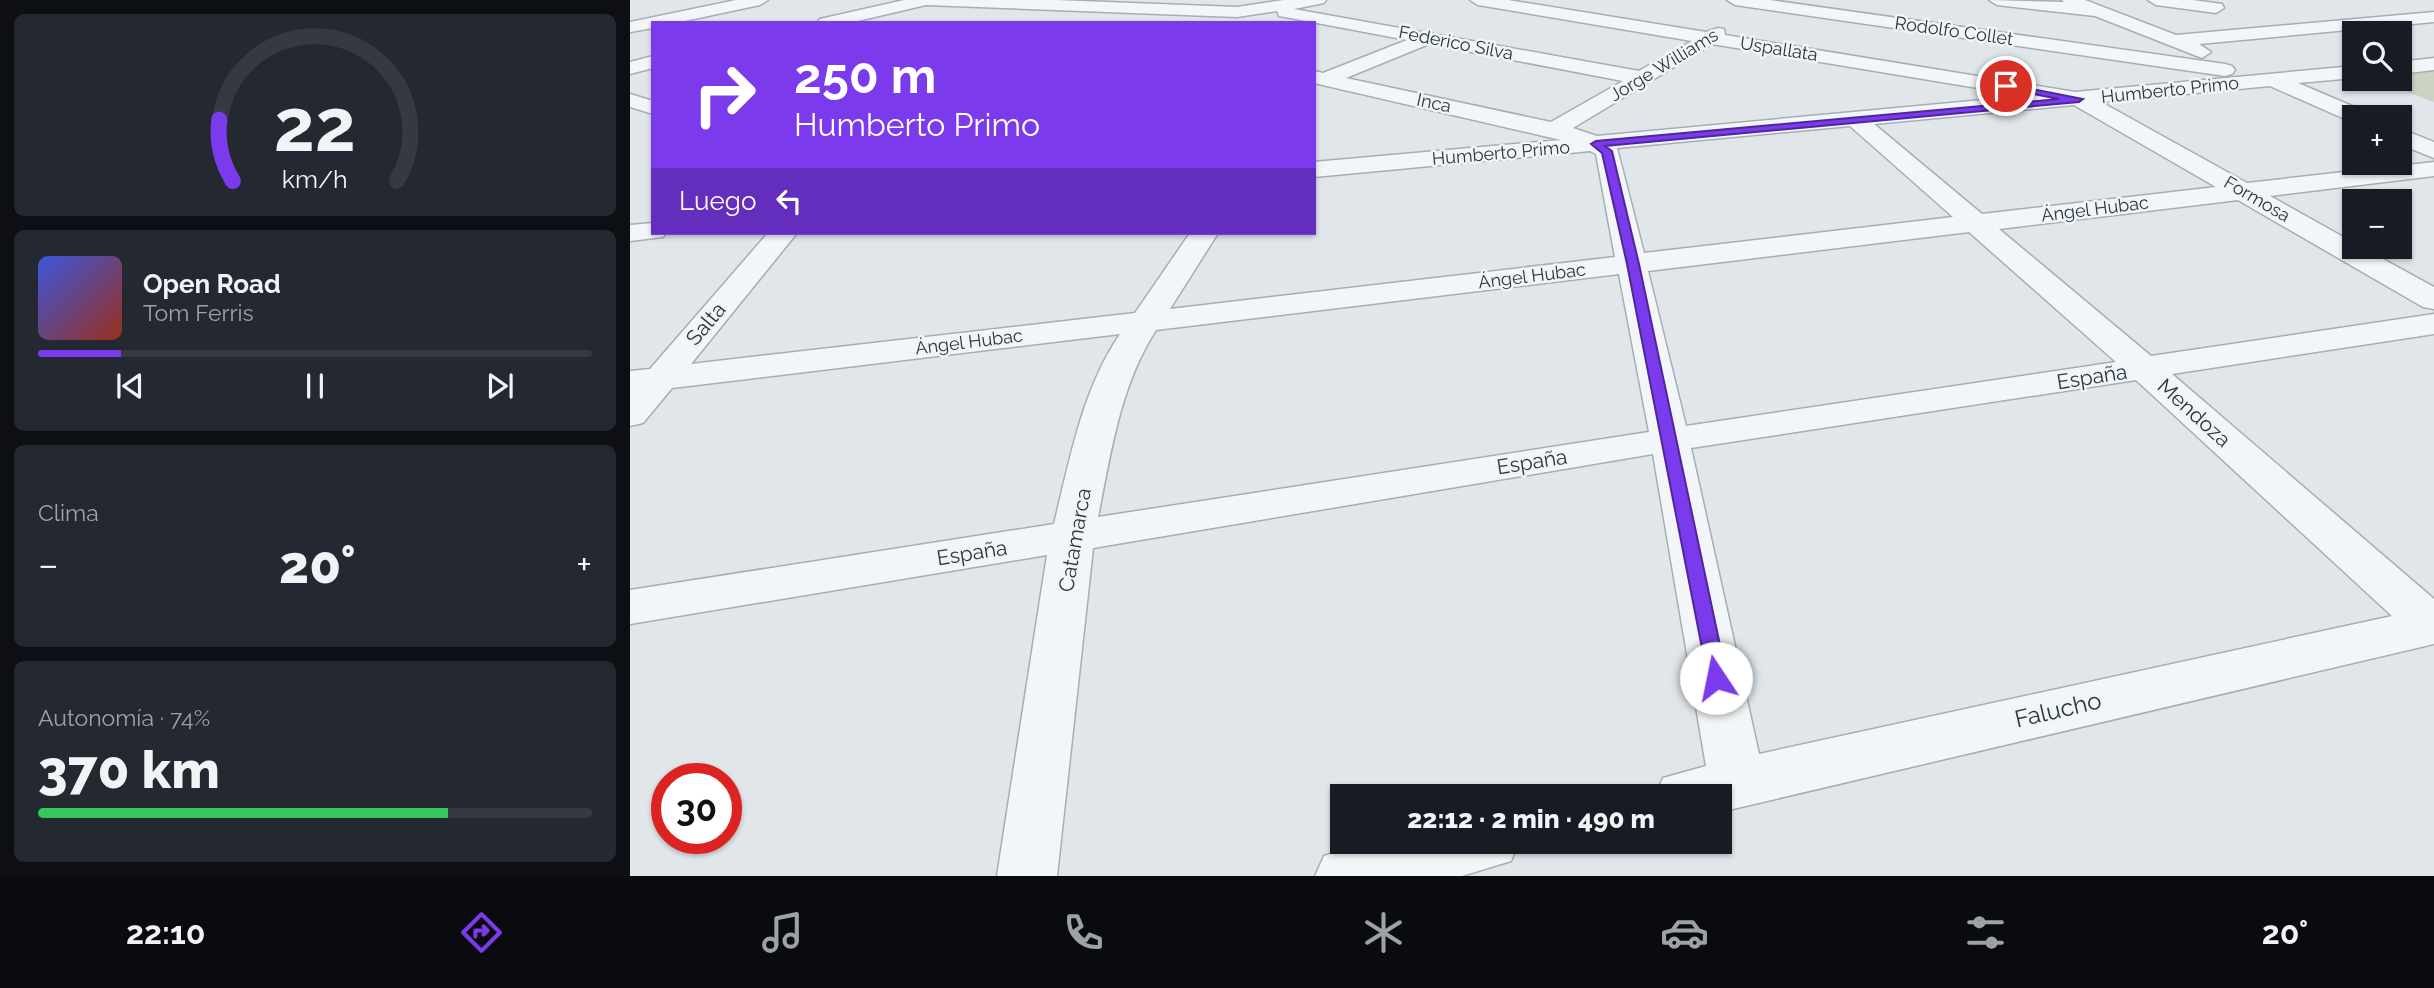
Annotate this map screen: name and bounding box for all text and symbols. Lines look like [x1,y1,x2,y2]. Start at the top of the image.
street label: Rodolfo Collet [1894,12,2015,49]
street label: Federico Silva [1397,21,1515,64]
map controls [2342,21,2412,259]
button: search [2342,21,2412,91]
street label: Jorge Williams [1606,24,1722,105]
street label: Uspallata [1739,32,1819,65]
text: 250 m [794,47,936,104]
icon: right [679,49,770,140]
pin [1976,56,2036,116]
icon: arrive [1987,67,2025,105]
street label: Humberto Primo [2100,72,2240,107]
text: 22 [274,83,356,168]
street label: Inca [1415,89,1453,116]
button: + [2342,105,2412,175]
text: Humberto Primo [794,106,1040,143]
street label: Humberto Primo [1431,136,1571,169]
text: km/h [282,164,348,194]
street label: Formosa [2220,171,2294,226]
icon: left [770,182,808,220]
text: Luego [679,186,756,216]
button: − [2342,189,2412,259]
street label: Ángel Hubac [2040,190,2150,226]
street label: Ángel Hubac [1477,257,1587,293]
text: Open Road [143,269,281,299]
street label: Salta [680,297,731,350]
text: Tom Ferris [143,299,254,326]
street label: Ángel Hubac [914,323,1024,359]
street label: España [2055,359,2129,394]
icon: previous [111,367,149,405]
icon: pause [296,367,334,405]
icon: next [481,367,519,405]
street label: Mendoza [2153,373,2236,452]
street label: España [1495,444,1569,479]
street label: Catamarca [1053,486,1096,594]
text: Clima [38,499,99,526]
text: 20° [279,534,356,595]
street label: España [935,535,1009,570]
text: − [38,542,58,587]
text: + [576,542,592,587]
position arrow [1679,641,1753,715]
street label: Falucho [2012,685,2104,734]
text: Autonomía · 74% [38,704,210,731]
text: 370 km [38,739,220,800]
speed limit sign: 30 [651,763,742,854]
text: 22:12 · 2 min · 490 m [1407,804,1655,834]
icon: directions [457,908,506,957]
icon: music [758,908,807,957]
icon: phone [1059,908,1108,957]
icon: climate [1359,908,1408,957]
icon: car [1660,908,1709,957]
icon: filters [1961,908,2010,957]
text: 22:10 [126,914,205,951]
text: 20° [2262,914,2308,951]

